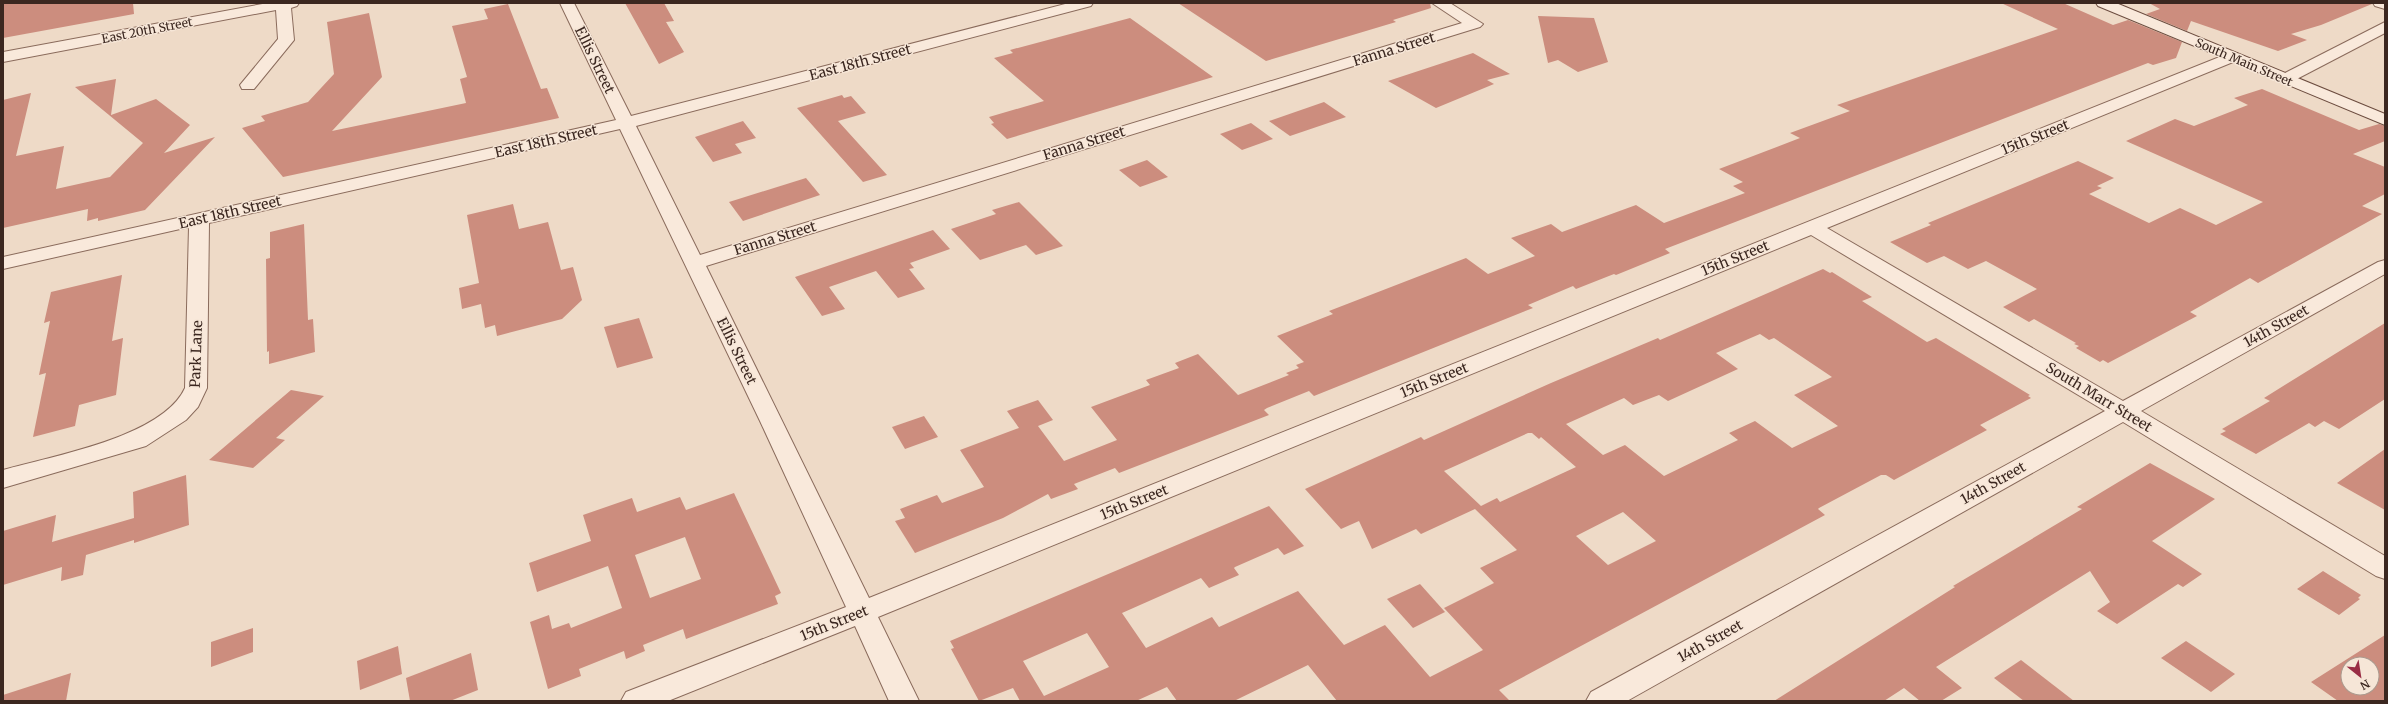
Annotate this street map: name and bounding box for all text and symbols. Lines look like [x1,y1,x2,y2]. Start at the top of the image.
street label: East 20th Street [100,14,194,46]
street label: Ellis Street [571,23,619,97]
street label: Fanna Street [1351,28,1438,70]
street label: South Main Street [2193,35,2295,89]
street label: East 18th Street [807,40,913,84]
street label: 15th Street [1998,115,2072,159]
street label: East 18th Street [493,120,600,162]
street label: Fanna Street [1041,122,1128,164]
street label: East 18th Street [177,191,284,233]
street label: Fanna Street [732,217,819,259]
street label: 15th Street [1698,236,1772,280]
street label: 14th Street [2240,300,2312,351]
street label: Ellis Street [713,314,761,388]
street label: Park Lane [186,320,206,388]
street label: 15th Street [1397,358,1471,402]
street label: South Marr Street [2043,358,2156,436]
street label: 14th Street [1957,457,2029,508]
street label: 15th Street [1097,480,1171,524]
street label: 15th Street [797,601,871,645]
street label: 14th Street [1674,615,1746,666]
north arrow [2340,656,2380,696]
text: N [2357,676,2372,693]

